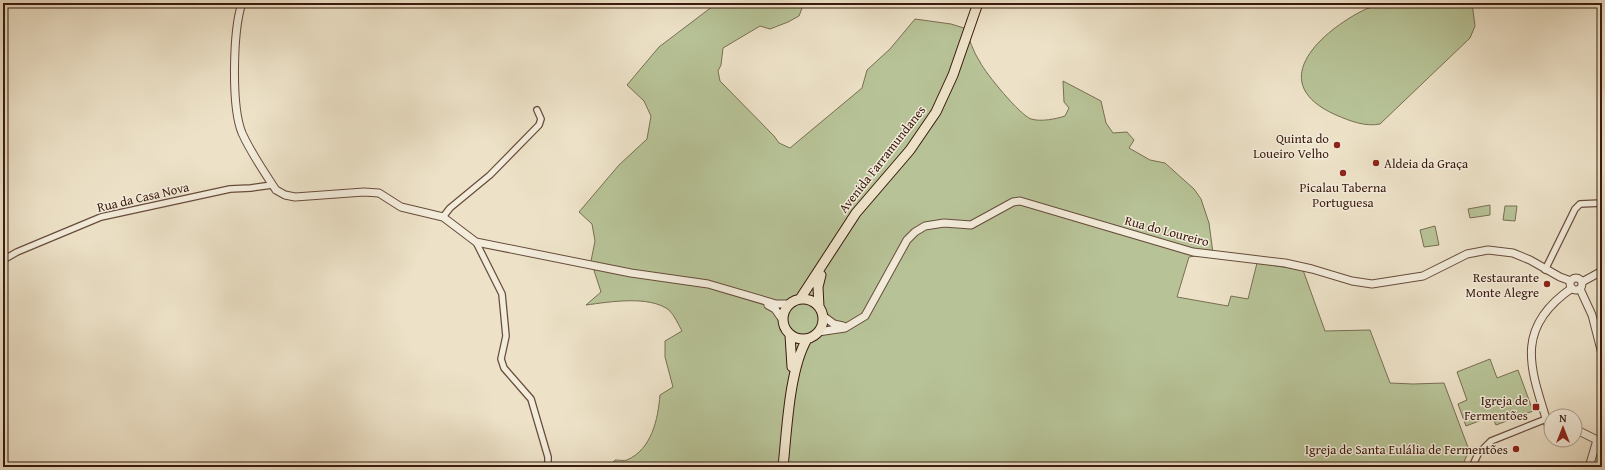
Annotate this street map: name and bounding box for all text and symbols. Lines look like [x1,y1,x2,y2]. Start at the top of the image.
street label: Avenida Farramundanes [834,101,930,217]
place label: Quinta do Loueiro Velho [1253,129,1329,163]
marker: Quinta do Loueiro Velho [1332,140,1342,150]
place label: Aldeia da Graça [1384,154,1469,173]
marker: Aldeia da Graça [1371,158,1381,168]
marker: Picalau Taberna Portuguesa [1338,168,1348,178]
street label: Rua da Casa Nova [95,177,192,217]
place label: Picalau Taberna Portuguesa [1300,178,1387,212]
street label: Rua do Loureiro [1123,211,1212,251]
place label: Restaurante Monte Alegre [1465,268,1539,302]
marker: Restaurante Monte Alegre [1542,279,1552,289]
place label: Igreja de Fermentões [1464,391,1528,425]
marker: Igreja de Fermentões [1531,402,1541,412]
north arrow [1543,408,1583,448]
text: N [1559,410,1567,426]
place label: Igreja de Santa Eulália de Fermentões [1305,440,1508,459]
marker: Igreja de Santa Eulália de Fermentões [1511,444,1521,454]

